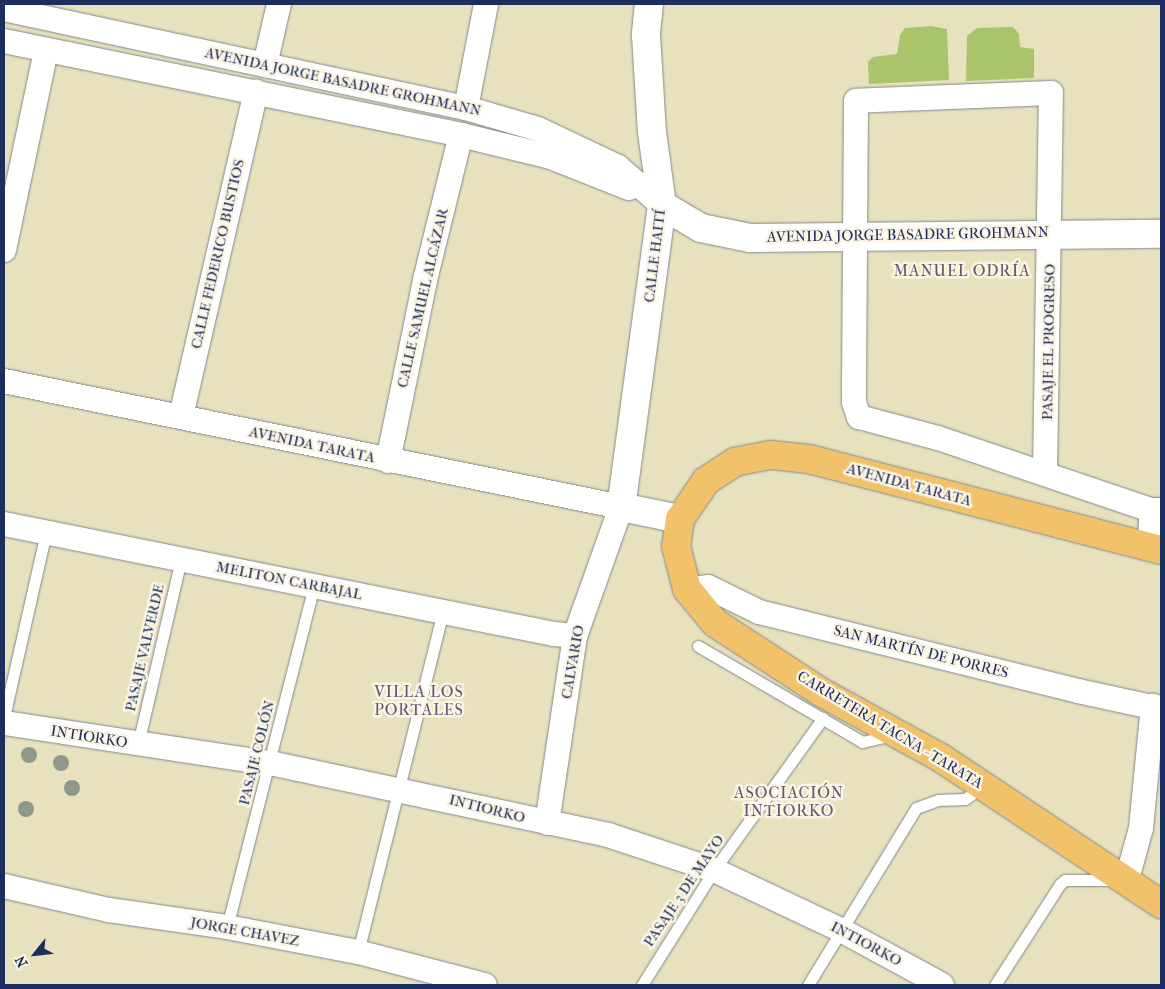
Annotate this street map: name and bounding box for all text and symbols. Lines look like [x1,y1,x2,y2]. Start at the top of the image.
street label: AVENIDA JORGE BASADRE GROHMANN [203,44,483,120]
street label: CALLE FEDERICO BUSTIOS [187,157,249,351]
street label: CALLE SAMUEL ALCÁZAR [394,206,452,390]
street label: CALLE HAITÍ [640,208,670,304]
street label: AVENIDA JORGE BASADRE GROHMANN [767,224,1049,246]
district label: MANUEL ODRÍA [892,261,1032,281]
street label: PASAJE EL PROGRESO [1039,264,1059,420]
street label: AVENIDA TARATA [247,423,377,467]
street label: AVENIDA TARATA [845,460,973,510]
street label: MELITON CARBAJAL [215,558,363,604]
street label: PASAJE VALVERDE [122,583,168,713]
street label: SAN MARTÍN DE PORRES [832,622,1010,682]
street label: CALVARIO [558,624,588,700]
street label: CARRETERA TACNA - TARATA [794,667,986,793]
district label: VILLA LOS PORTALES [373,682,465,720]
street label: PASAJE COLÓN [235,699,279,807]
street label: INTIORKO [49,722,129,752]
district label: ASOCIACIÓN INTIORKO [733,783,845,821]
street label: INTIORKO [447,791,527,827]
street label: PASAJE 3 DE MAYO [640,832,728,950]
street label: JORGE CHAVEZ [189,914,301,950]
street label: INTIORKO [827,918,905,970]
north arrow [10,929,60,979]
text: N [11,953,31,970]

